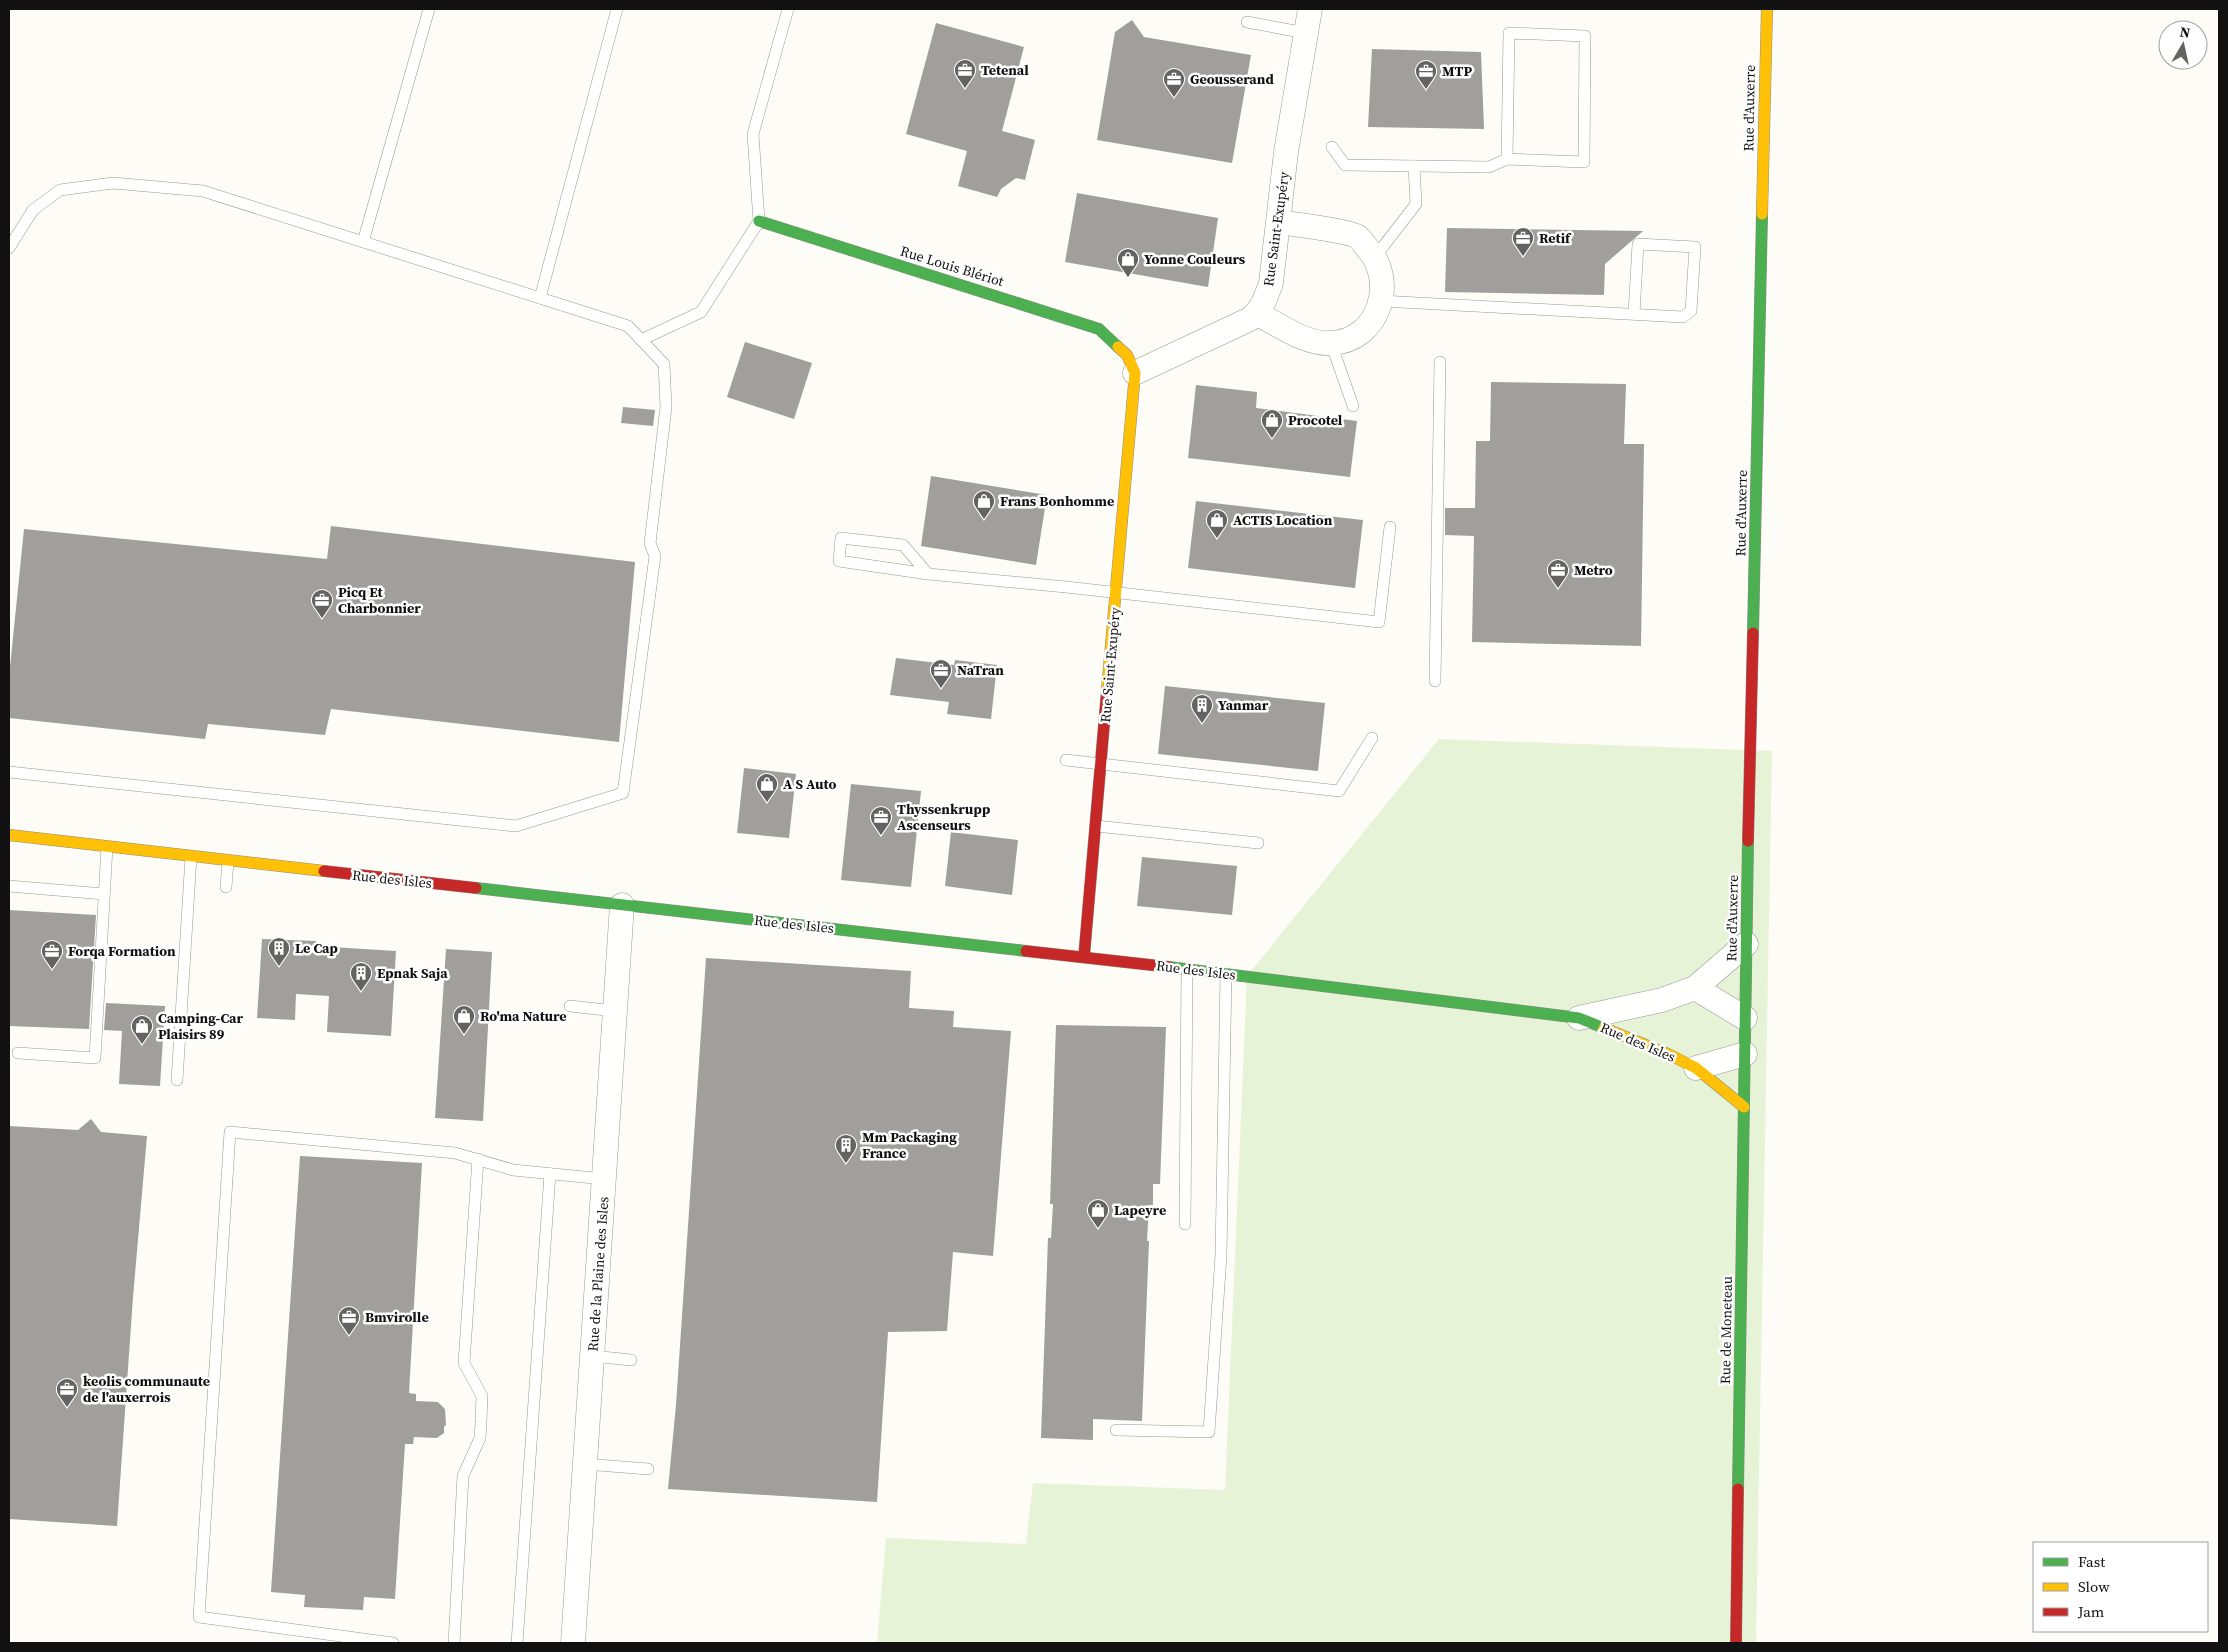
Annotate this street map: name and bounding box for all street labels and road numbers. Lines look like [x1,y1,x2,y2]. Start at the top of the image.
street label: Rue d'Auxerre [1738,65,1760,151]
street label: Rue Saint-Exupéry [1258,170,1294,288]
street label: Rue Louis Blériot [898,241,1007,291]
street label: Rue d'Auxerre [1730,470,1752,556]
street label: Rue Saint-Exupéry [1095,606,1125,723]
street label: Rue des Isles [351,865,433,893]
street label: Rue d'Auxerre [1721,875,1743,961]
street label: Rue des Isles [753,910,835,938]
street label: Rue des Isles [1155,955,1237,985]
street label: Rue des Isles [1597,1017,1679,1067]
street label: Rue de la Plaine des Isles [583,1196,613,1352]
street label: Rue de Moneteau [1715,1276,1737,1384]

